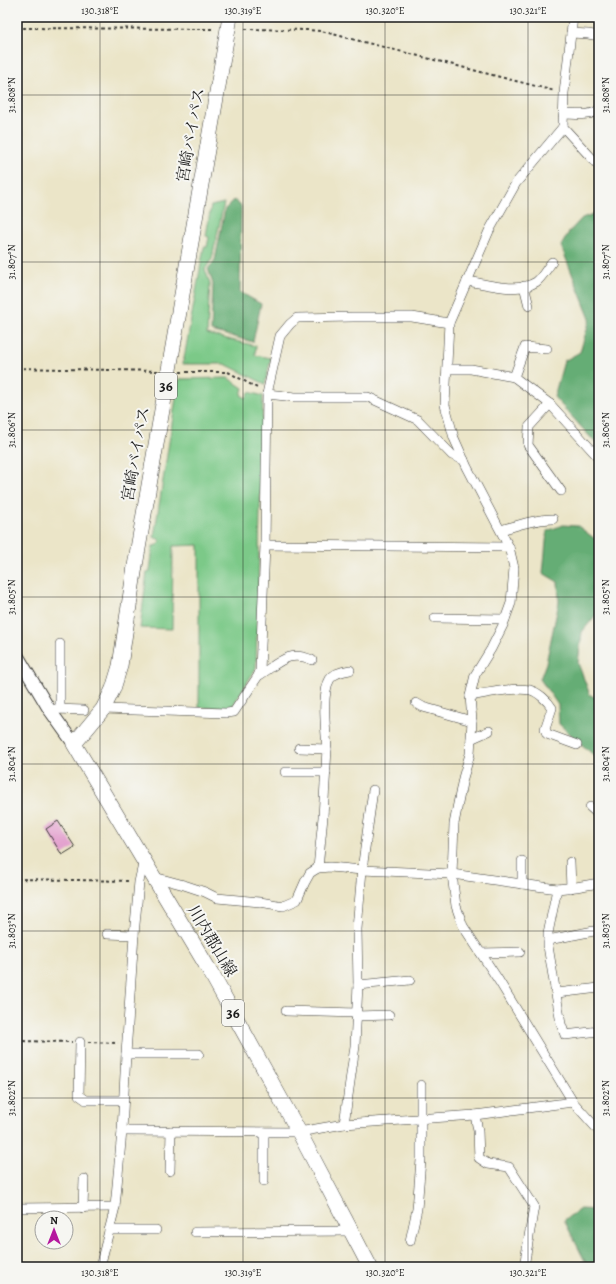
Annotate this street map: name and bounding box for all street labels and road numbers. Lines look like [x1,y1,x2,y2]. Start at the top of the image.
street label: 宮崎バイパス [172,86,210,184]
road number: 36 [155,373,177,399]
street label: 宮崎バイパス [117,405,155,503]
street label: 川内郡山線 [182,901,242,981]
road number: 36 [222,1000,244,1026]

